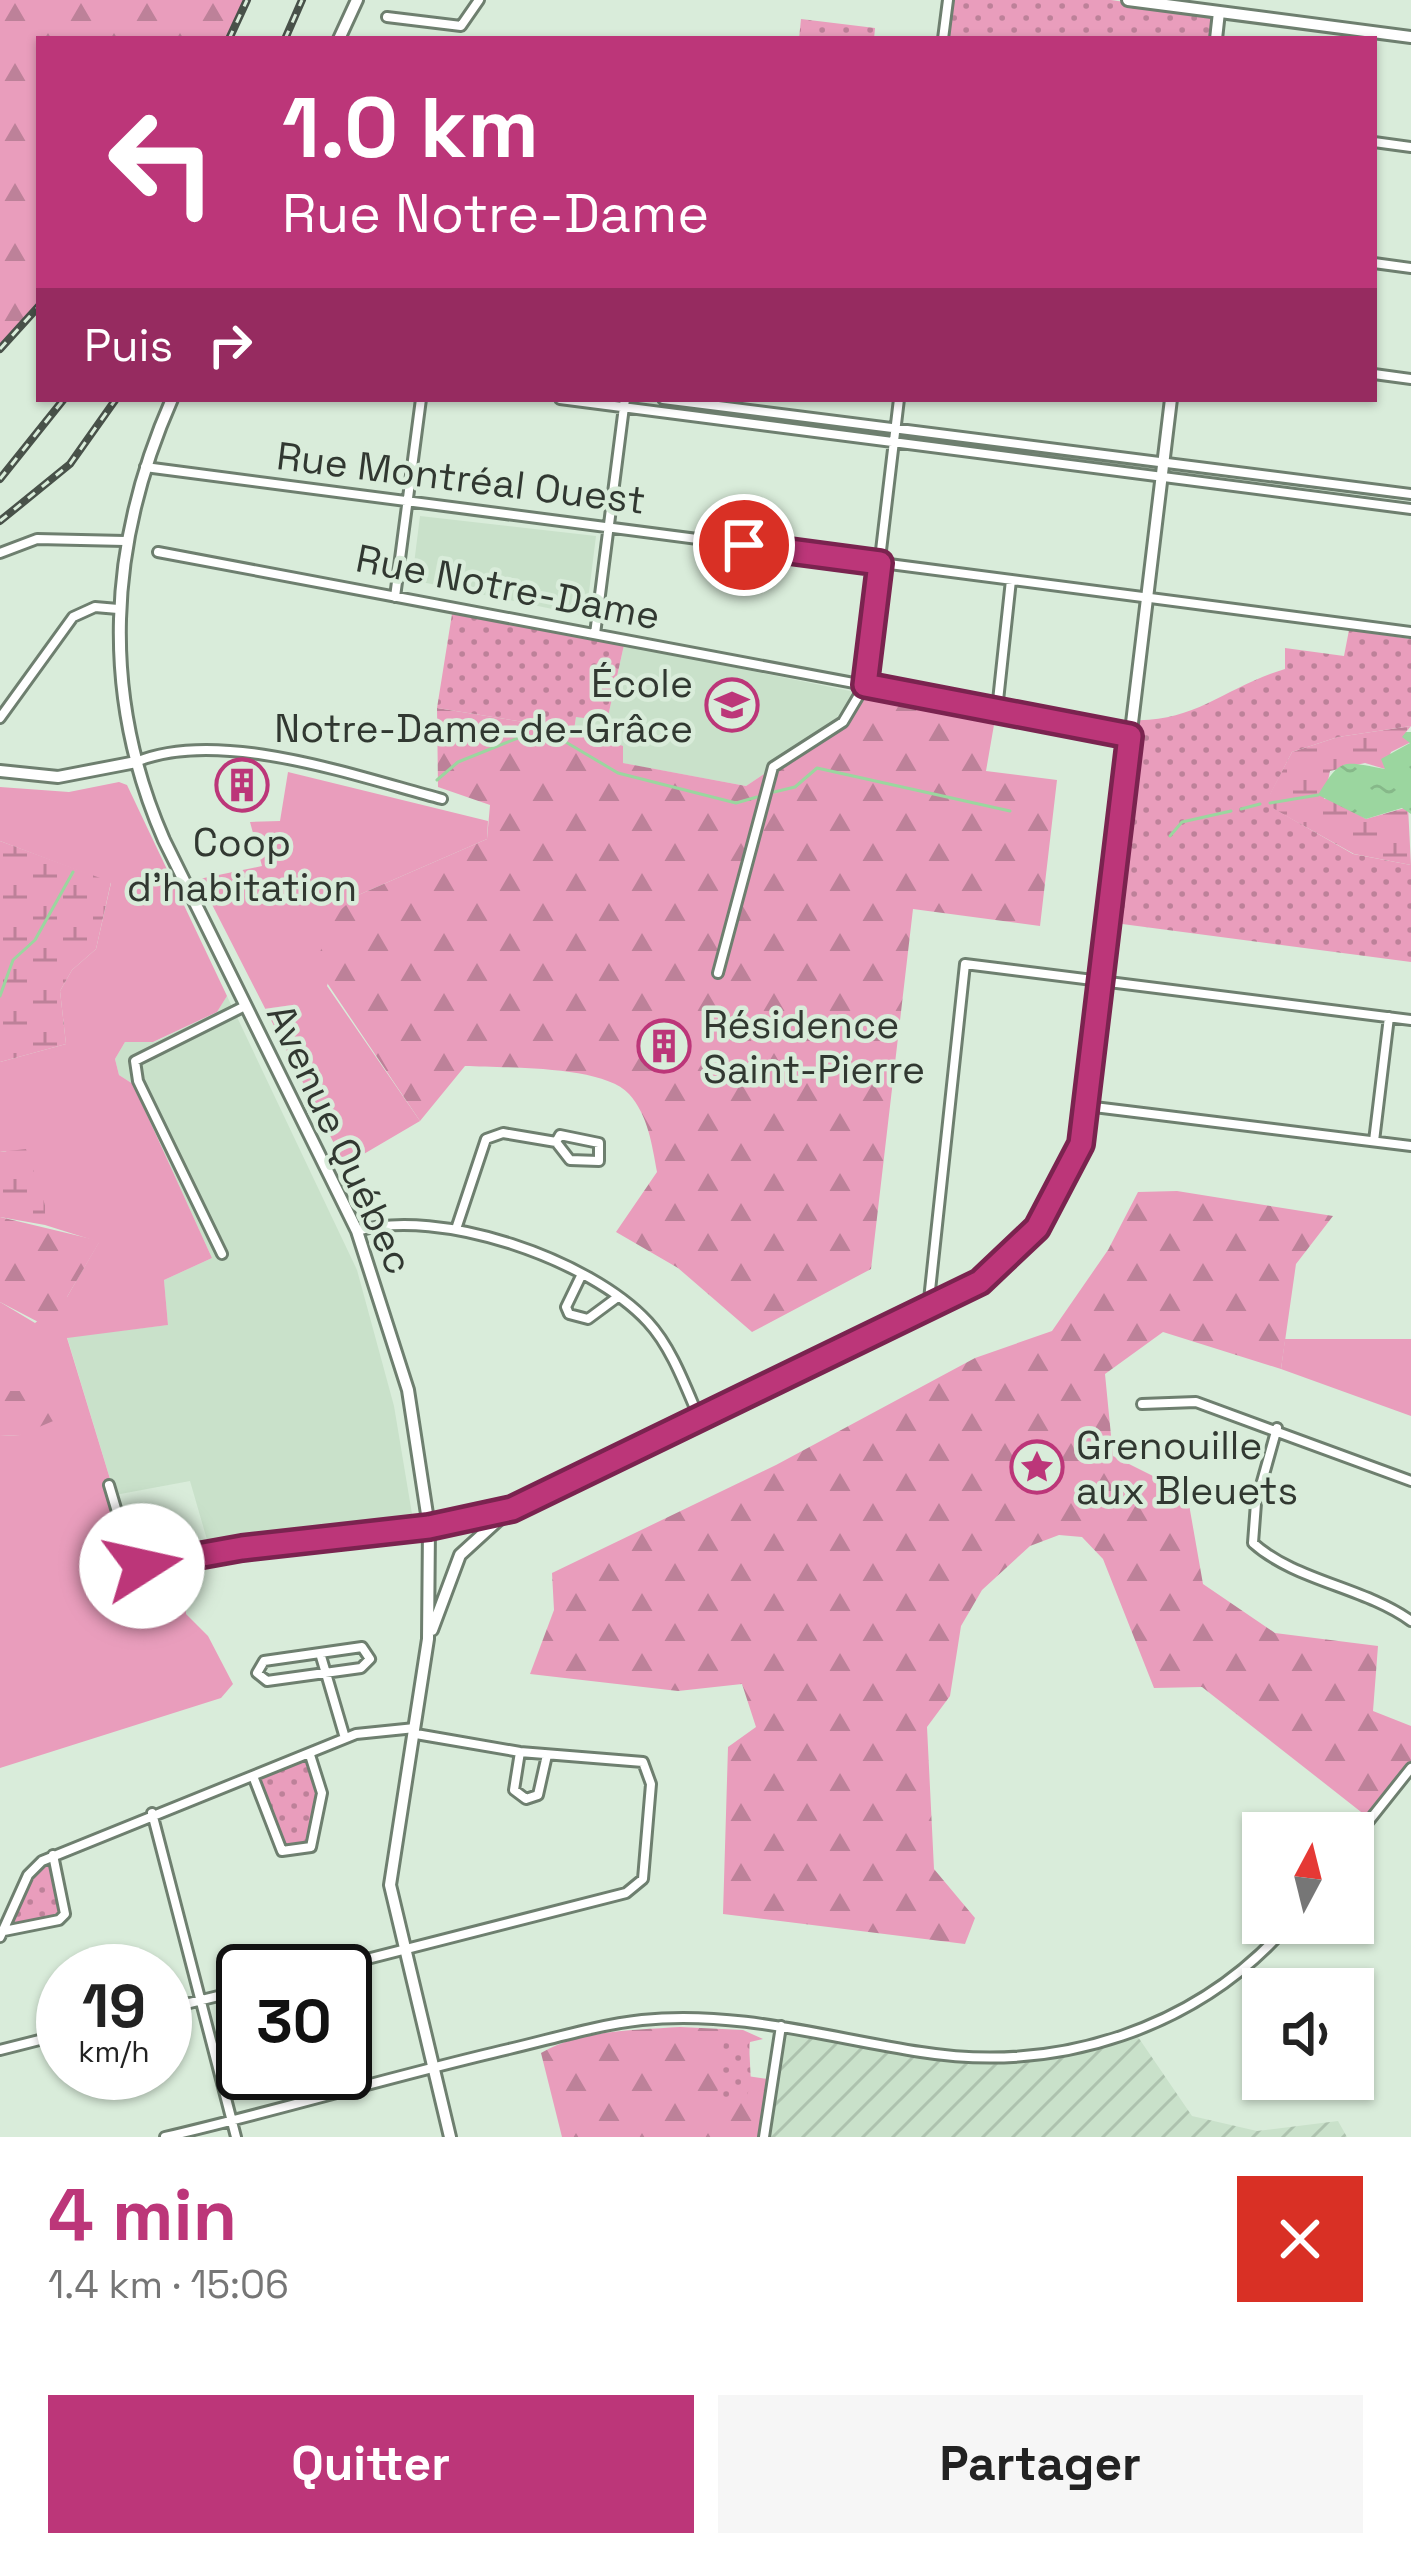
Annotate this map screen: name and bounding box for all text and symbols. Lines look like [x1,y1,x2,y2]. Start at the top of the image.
text: 1.0 km [282,74,539,182]
icon: left [84,84,240,240]
text: Rue Notre-Dame [282,179,709,248]
icon: right [197,312,263,378]
text: Puis [84,317,173,374]
street label: Rue Montréal Ouest [274,431,648,525]
pin [693,494,795,596]
icon: arrive [711,512,777,578]
street label: Rue Notre-Dame [352,534,664,640]
place label: École Notre-Dame-de-Grâce [274,659,693,753]
school or university icon: École Notre-Dame-de-Grâce [704,677,760,733]
building icon: Coop d'habitation [214,757,270,813]
place label: Coop d'habitation [127,818,357,912]
street label: Avenue Québec [256,996,424,1282]
place label: Résidence Saint-Pierre [703,1000,925,1094]
building icon: Résidence Saint-Pierre [636,1018,692,1074]
place label: Grenouille aux Bleuets [1076,1421,1298,1515]
place icon: Grenouille aux Bleuets [1009,1439,1065,1495]
position arrow [79,1503,205,1629]
north arrow [1242,1812,1374,1944]
map controls [1242,1812,1374,2100]
speed limit sign: 30 [216,1944,372,2100]
text: 19 [82,1968,146,2045]
button: sound [1242,1968,1374,2100]
text: km/h [78,2032,150,2071]
text: 4 min [48,2169,237,2261]
button: close [1237,2176,1363,2302]
text: 1.4 km · 15:06 [48,2260,289,2309]
button: Quitter [48,2395,694,2533]
button: Partager [718,2395,1363,2533]

